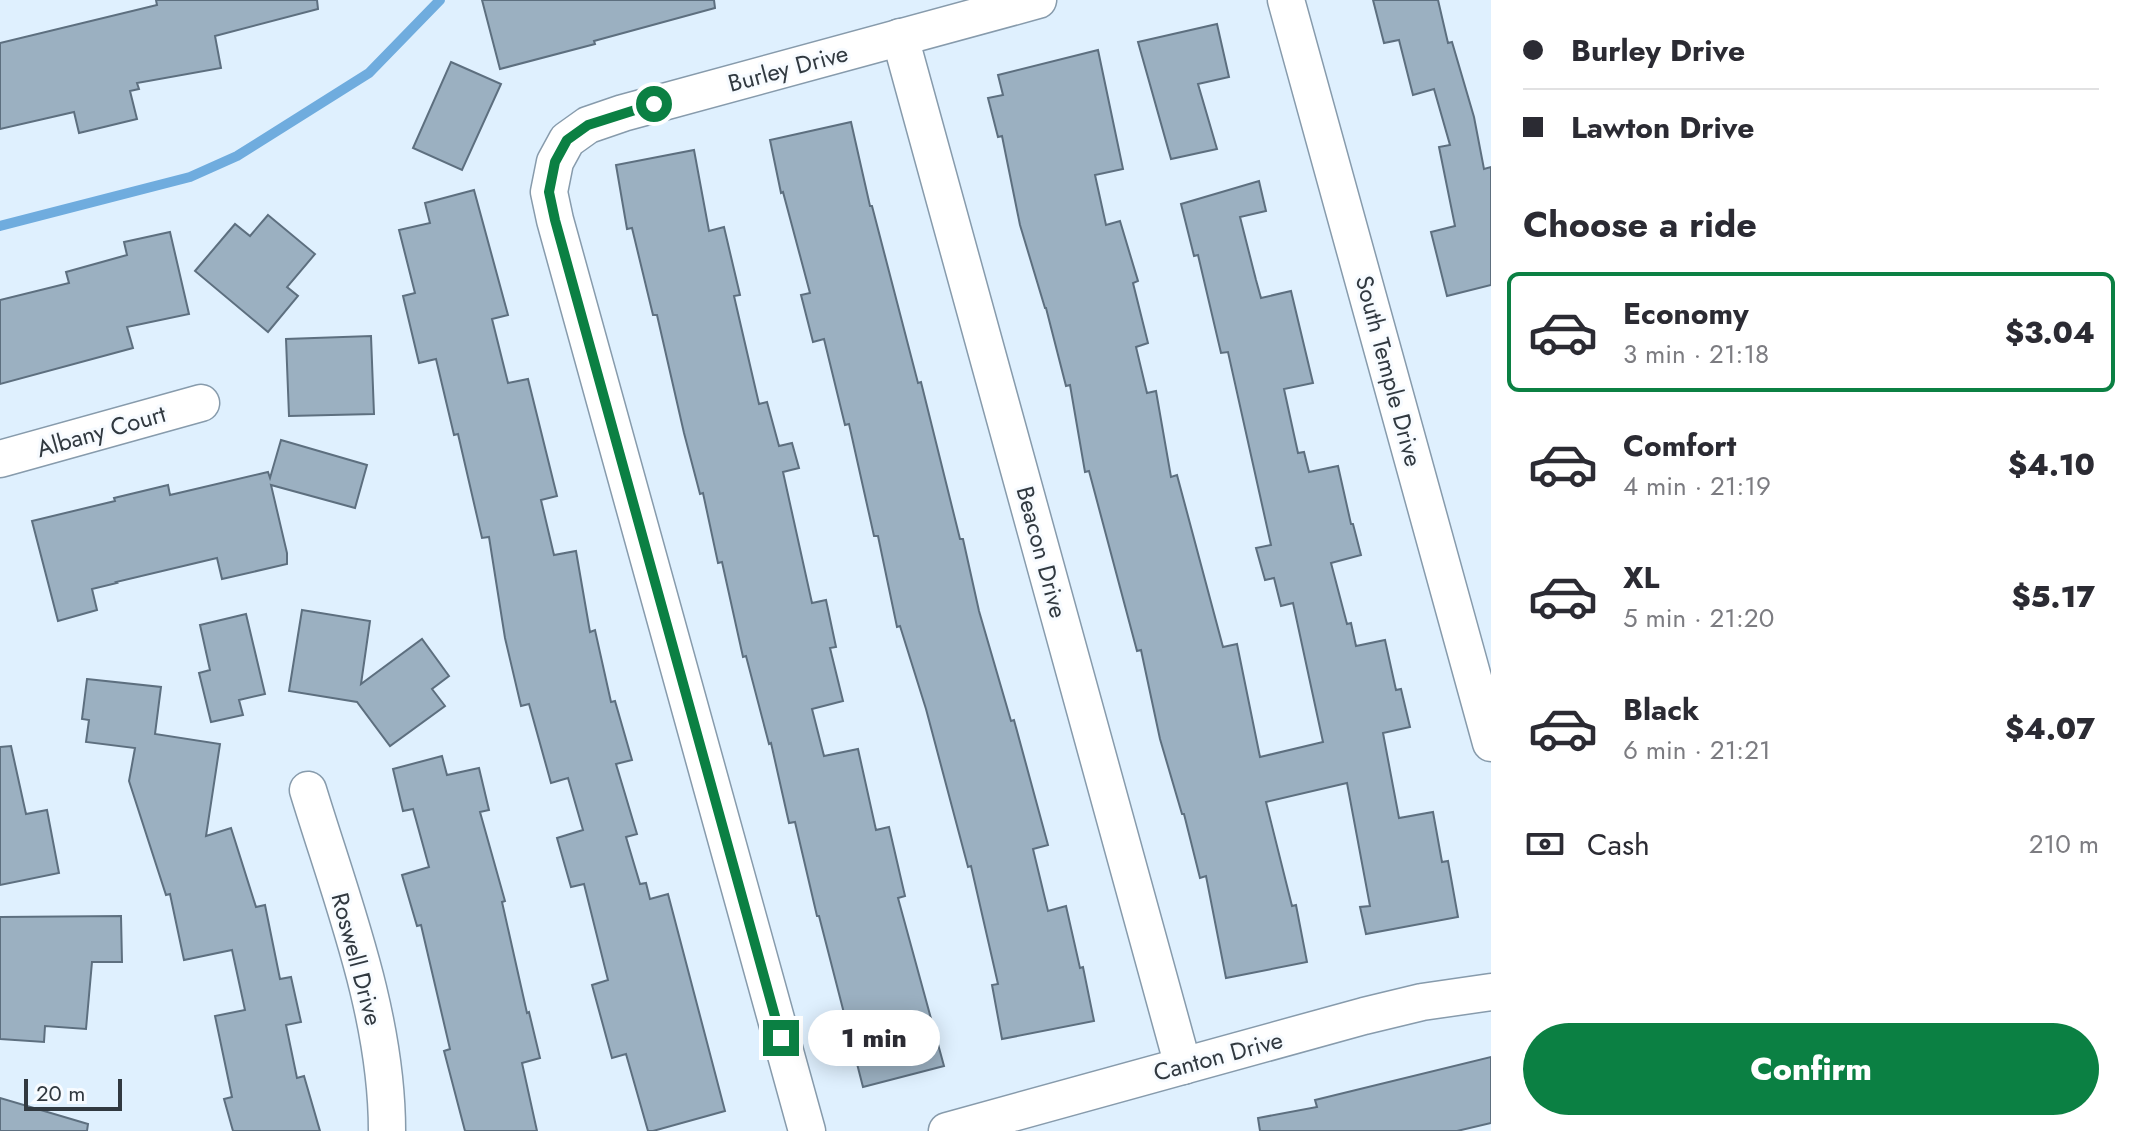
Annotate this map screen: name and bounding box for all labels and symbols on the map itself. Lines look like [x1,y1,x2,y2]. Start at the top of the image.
street label: Burley Drive [724,35,852,101]
route start [636,86,672,122]
street label: South Temple Drive [1347,272,1431,470]
street label: Albany Court [32,396,170,466]
street label: Beacon Drive [1008,482,1076,622]
street label: Roswell Drive [322,889,392,1029]
callout: 1 min [809,1010,941,1066]
route end [763,1020,799,1056]
street label: Canton Drive [1149,1022,1287,1090]
scale bar [24,1075,122,1111]

